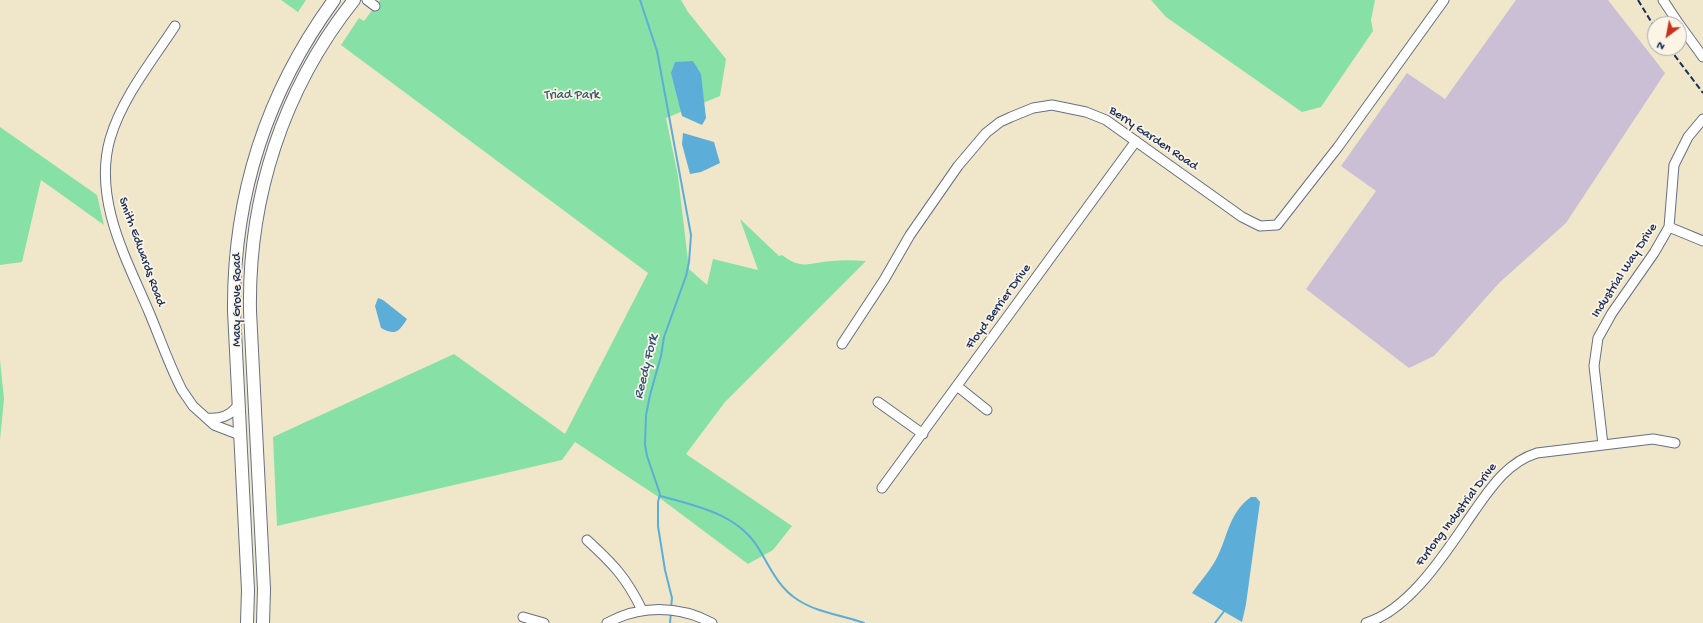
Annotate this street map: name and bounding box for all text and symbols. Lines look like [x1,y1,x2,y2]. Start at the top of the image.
north arrow [1647,16,1687,56]
text: N [1655,38,1667,52]
park label: Triad Park [544,88,600,104]
street label: Berry Garden Road [1106,103,1200,175]
street label: Smith Edwards Road [114,195,168,309]
street label: Industrial Way Drive [1589,221,1661,321]
street label: Macy Grove Road [230,253,246,347]
street label: Floyd Berrier Drive [963,261,1035,353]
water label: Reedy Fork [631,333,663,401]
street label: Furlong Industrial Drive [1413,460,1501,570]

